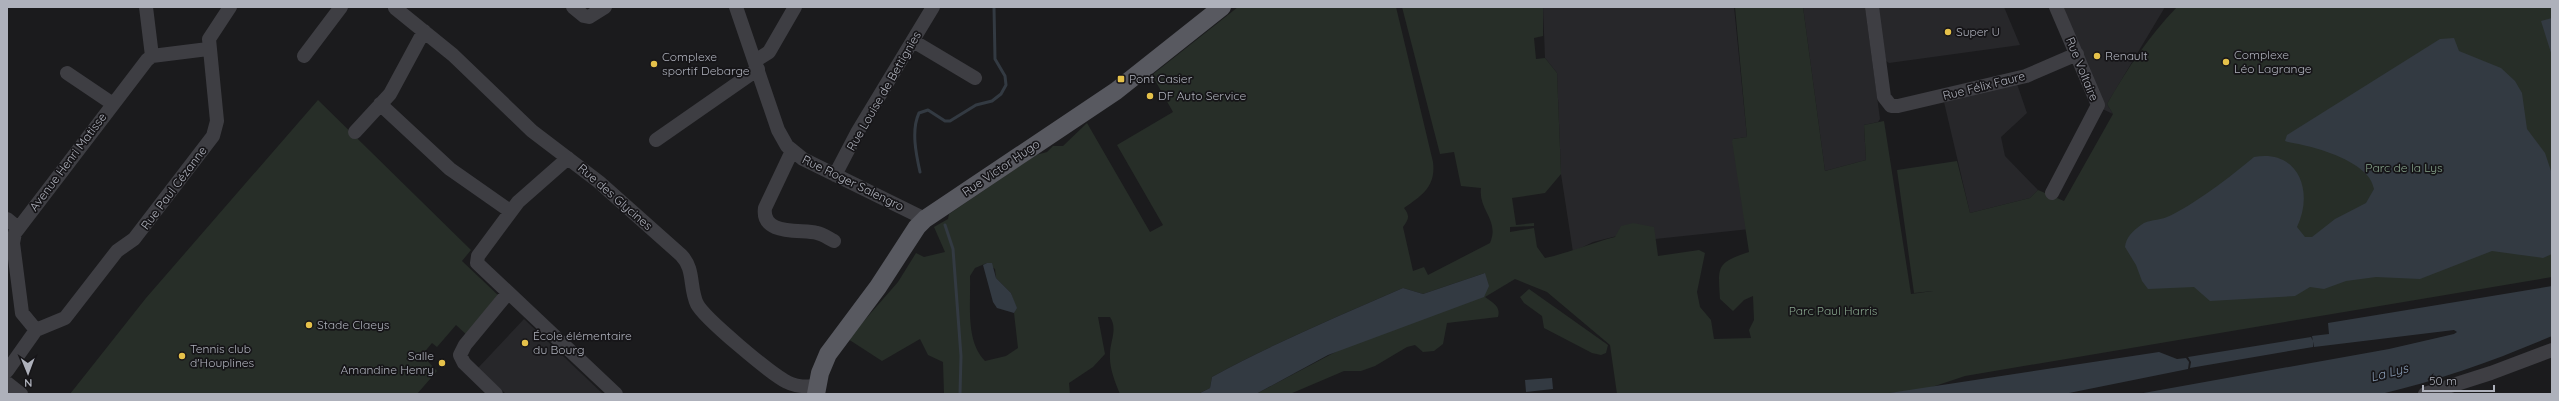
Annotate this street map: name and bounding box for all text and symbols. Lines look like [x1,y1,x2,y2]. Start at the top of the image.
place label: Super U [1956,24,2000,39]
marker: Super U [1943,27,1953,37]
street label: Rue Louise de Bettignies [843,28,924,153]
street label: Rue Voltaire [2063,35,2102,103]
place label: Complexe Léo Lagrange [2234,47,2312,76]
place label: Renault [2105,48,2147,63]
place label: Complexe sportif Debarge [662,49,750,78]
marker: Renault [2092,51,2102,61]
marker: Complexe Léo Lagrange [2221,57,2231,67]
marker: Complexe sportif Debarge [649,59,659,69]
street label: Rue Félix Faure [1941,68,2027,103]
place label: Pont Casier [1129,71,1193,86]
marker: Pont Casier [1116,74,1126,84]
place label: DF Auto Service [1158,88,1247,103]
marker: DF Auto Service [1145,91,1155,101]
street label: Avenue Henri Matisse [26,109,110,214]
street label: Rue Victor Hugo [959,136,1042,199]
street label: Rue Paul Cézanne [137,143,210,232]
street label: Rue Roger Salengro [800,151,907,214]
street label: Rue des Glycines [575,160,656,233]
park label: Parc de la Lys [2365,160,2443,175]
park label: Parc Paul Harris [1789,303,1878,318]
place label: Stade Claeys [317,317,390,332]
marker: Stade Claeys [304,320,314,330]
place label: École élémentaire du Bourg [533,328,632,357]
marker: École élémentaire du Bourg [520,338,530,348]
place label: Tennis club d'Houplines [190,341,255,370]
place label: Salle Amandine Henry [340,348,434,377]
marker: Tennis club d'Houplines [177,351,187,361]
north arrow [8,353,48,393]
marker: Salle Amandine Henry [437,358,447,368]
water label: La Lys [2368,359,2410,385]
scale bar [2423,367,2494,393]
text: 50 m [2429,373,2457,388]
text: N [24,376,32,390]

